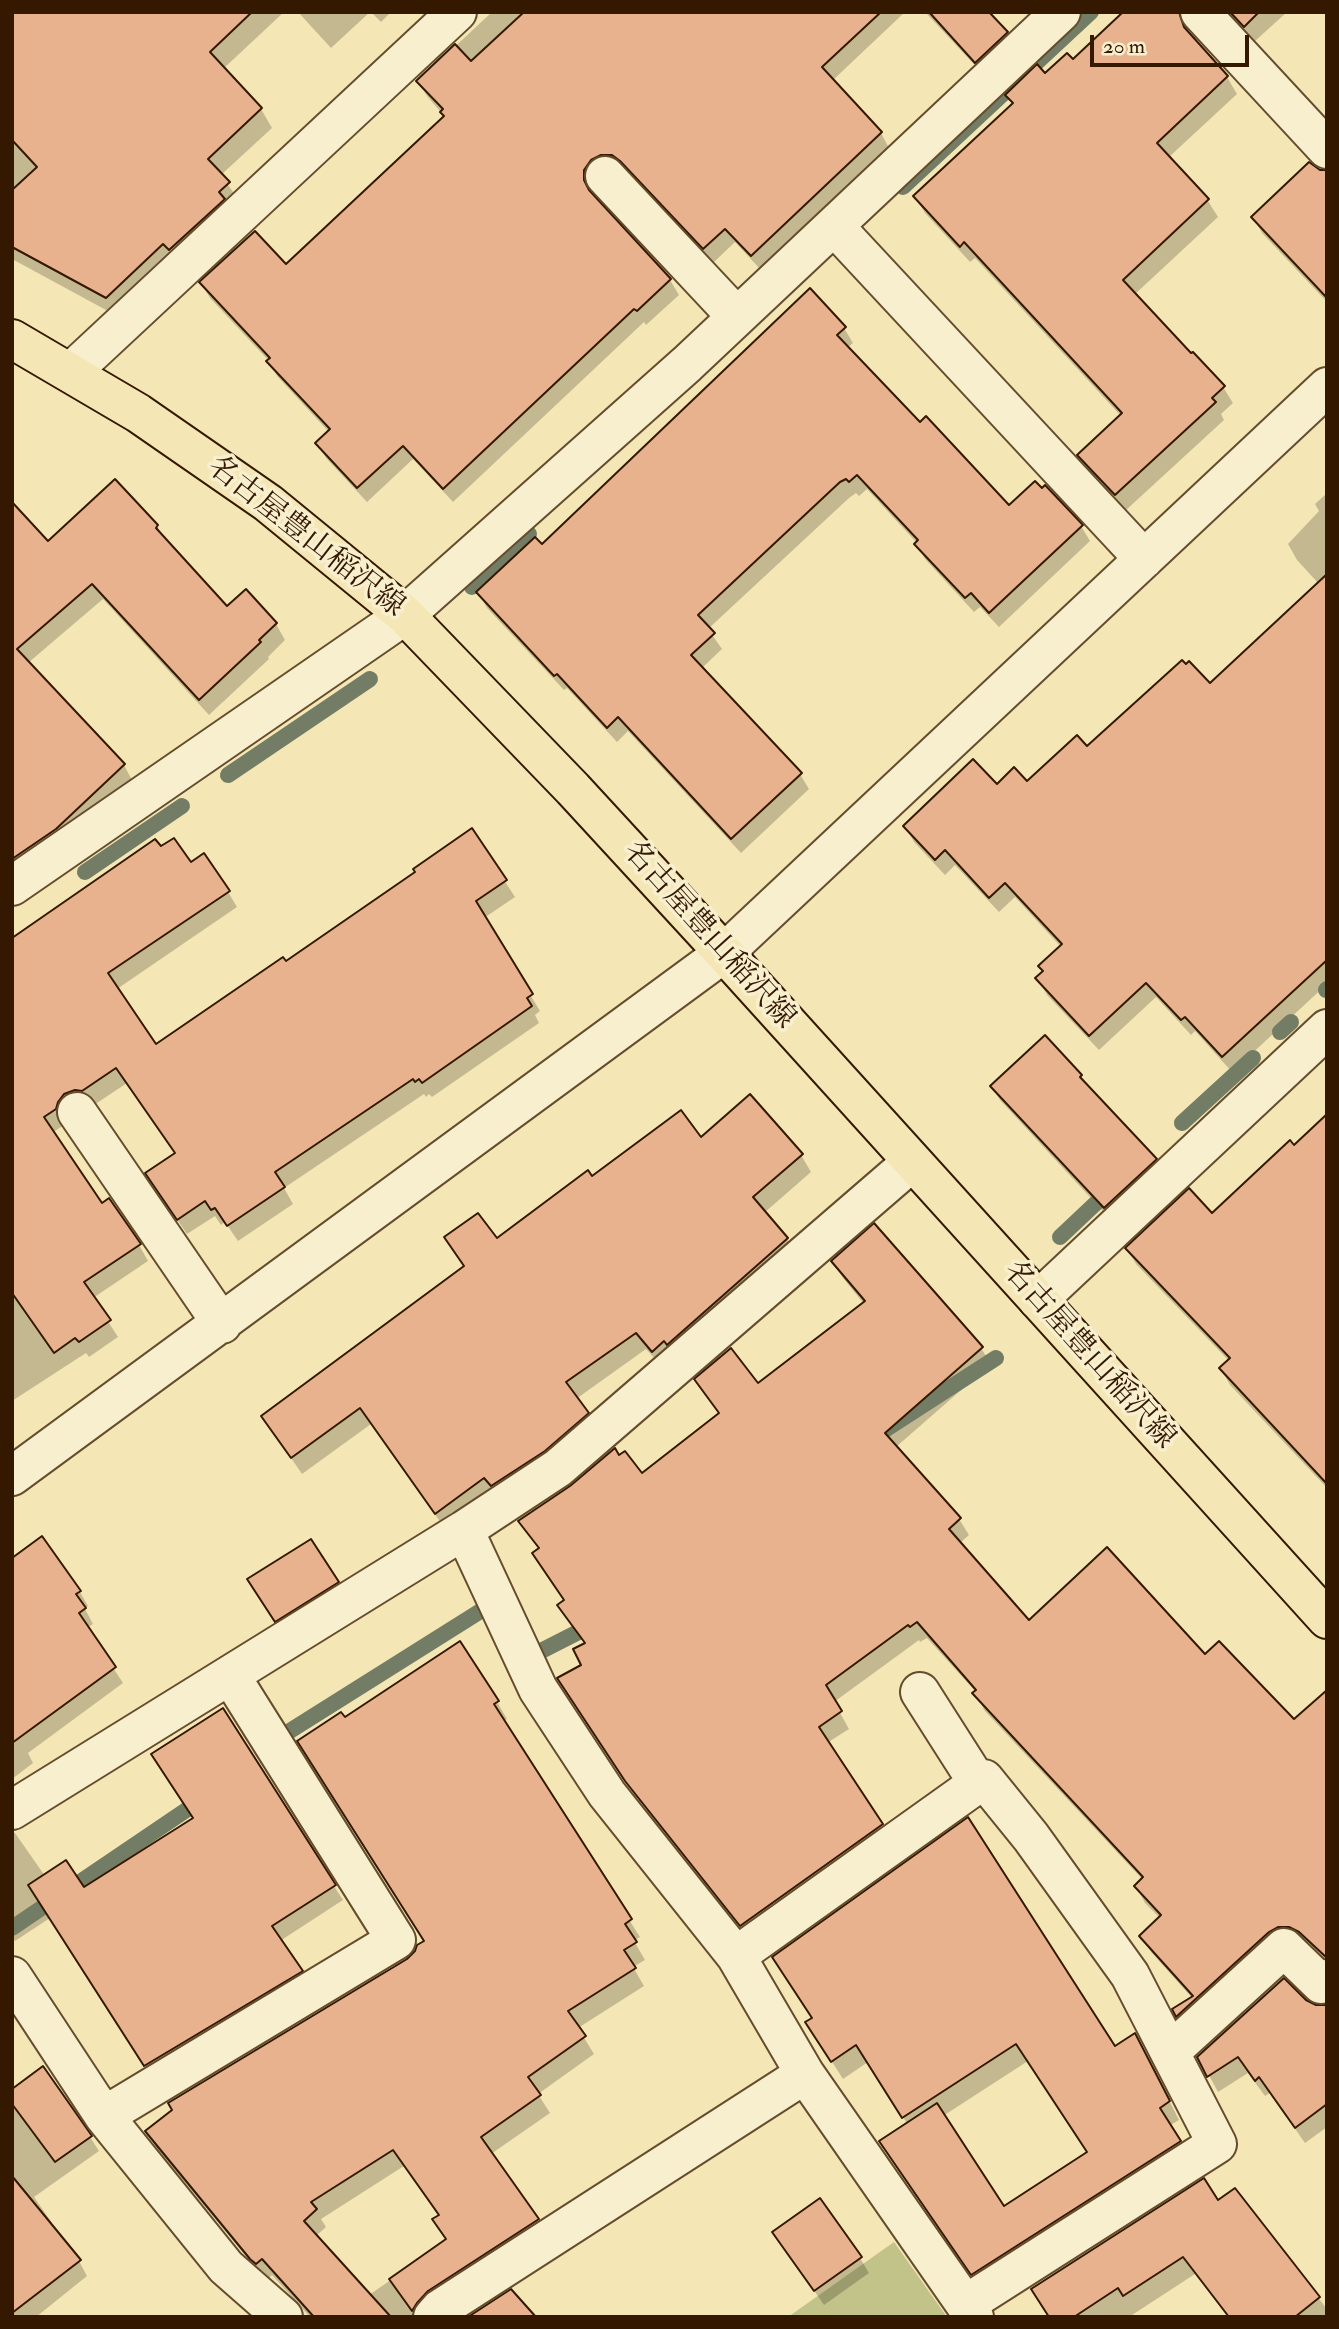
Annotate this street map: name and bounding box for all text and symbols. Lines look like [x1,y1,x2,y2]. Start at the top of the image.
scale bar [1094,21,1253,65]
text: 20 m [1103,33,1145,60]
street label: 名古屋豊山稲沢線 [199,450,411,626]
street label: 名古屋豊山稲沢線 [614,835,802,1037]
street label: 名古屋豊山稲沢線 [994,1255,1182,1457]

